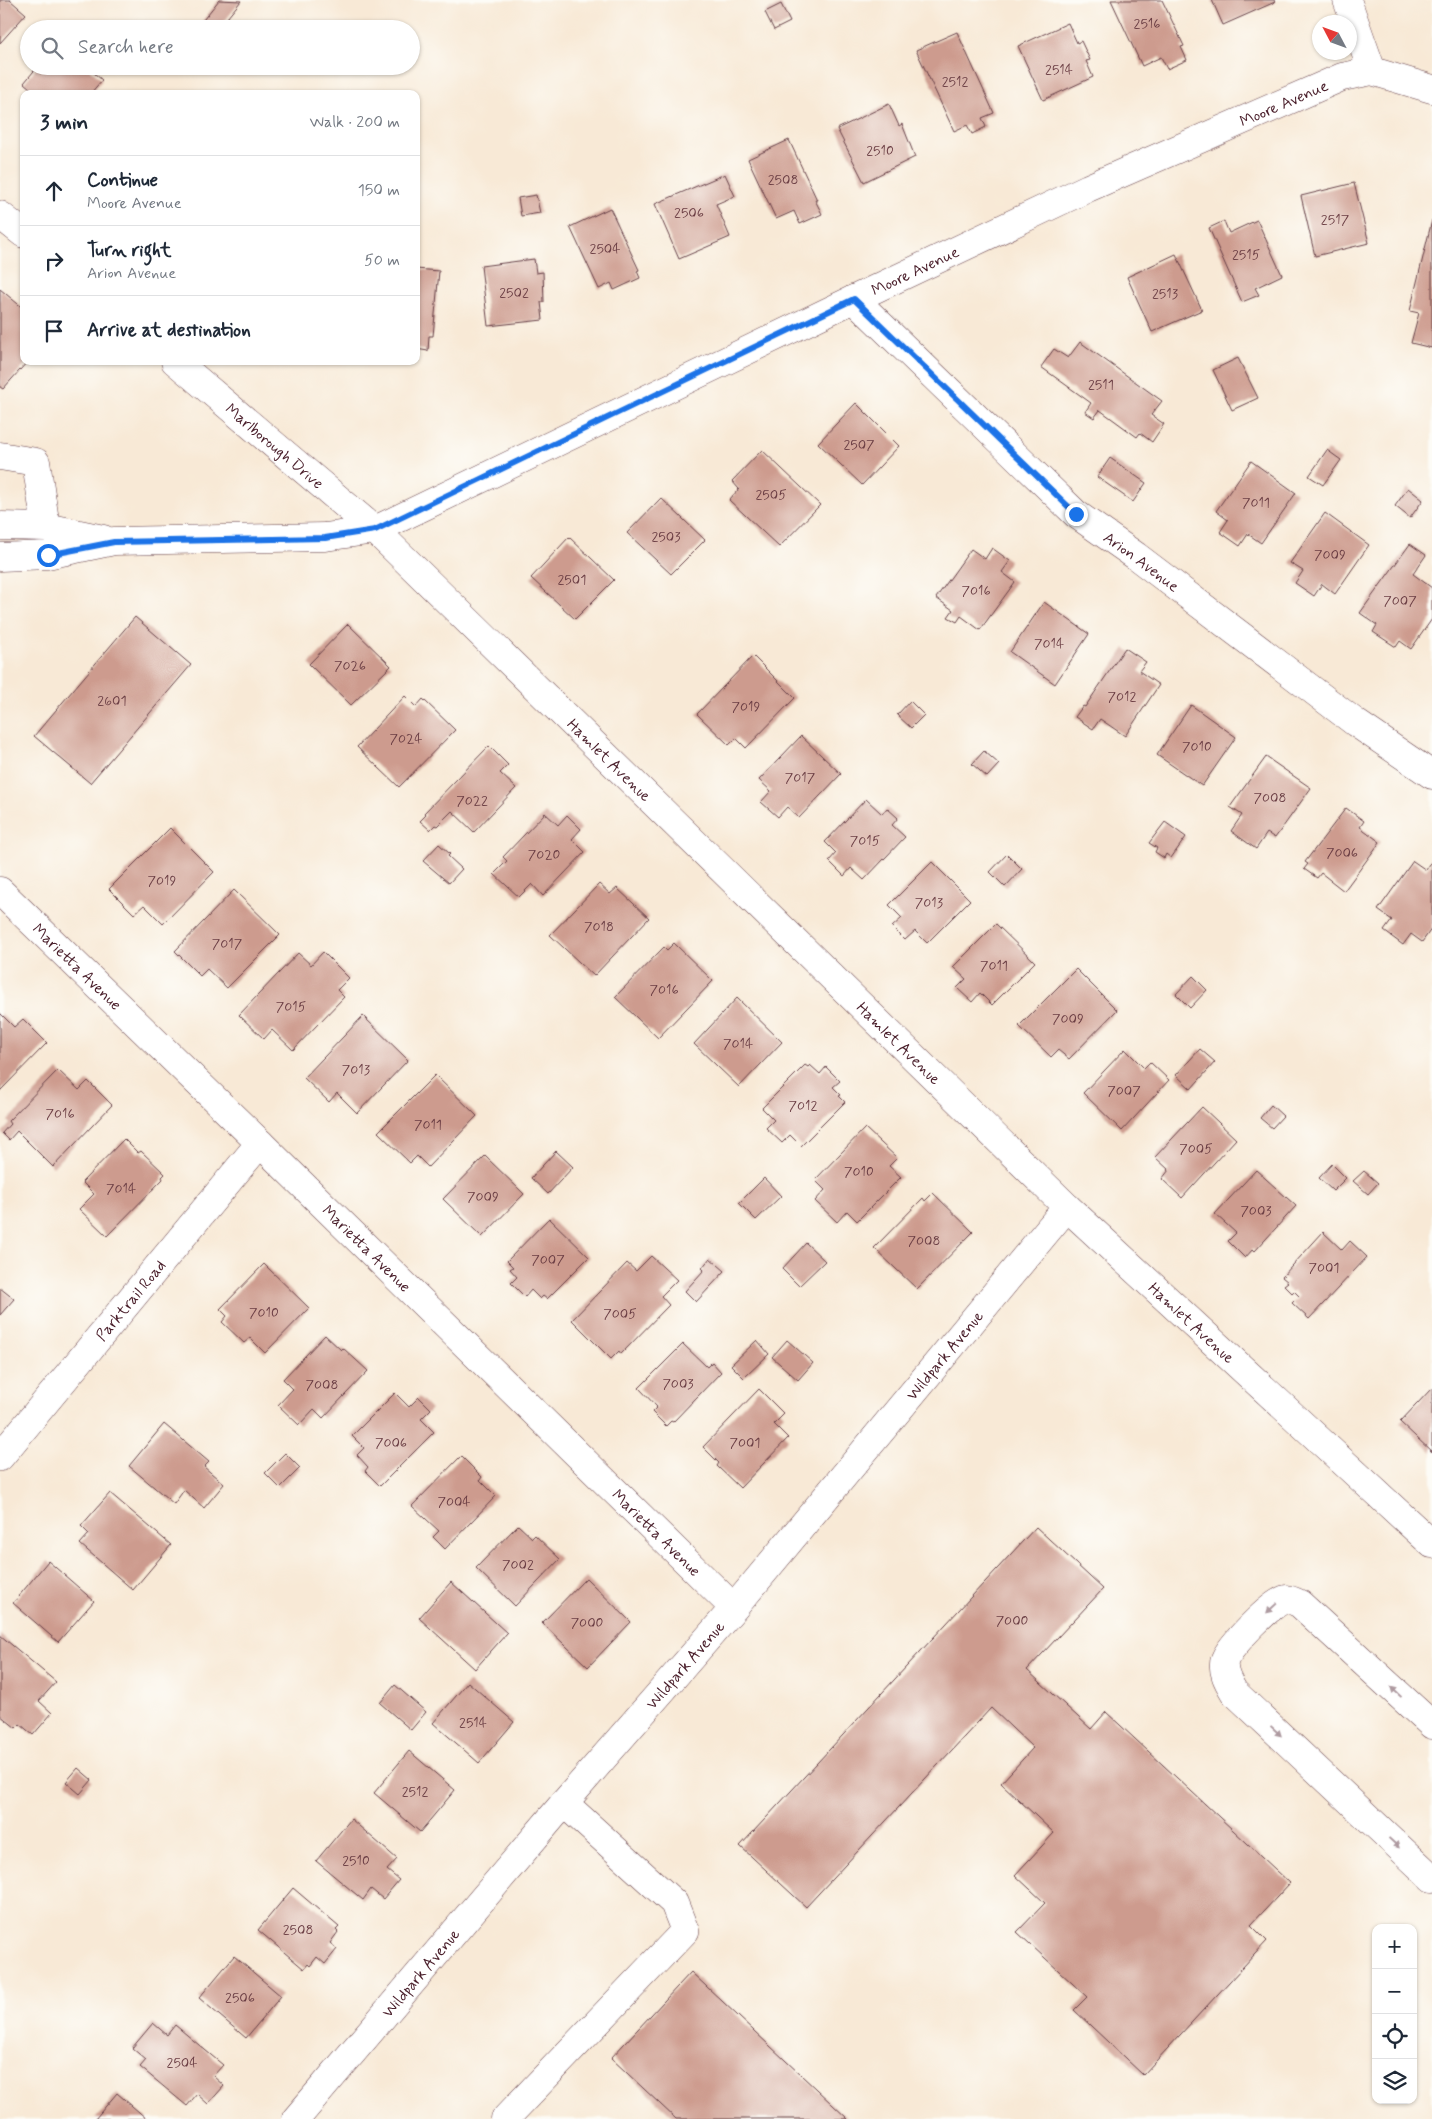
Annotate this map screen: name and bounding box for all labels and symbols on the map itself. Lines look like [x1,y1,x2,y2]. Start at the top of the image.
house number: 2516 [1134,15,1160,33]
north arrow [1312,15,1357,60]
house number: 2514 [1045,61,1073,79]
house number: 2512 [942,73,968,91]
street label: Moore Avenue [1236,75,1332,133]
house number: 2510 [866,142,894,160]
house number: 2508 [768,171,798,189]
house number: 2506 [674,204,704,222]
house number: 2517 [1321,211,1350,229]
house number: 2504 [590,240,620,258]
street label: Moore Avenue [868,242,963,301]
house number: 2515 [1232,246,1260,264]
house number: 2502 [499,284,529,302]
house number: 2513 [1152,285,1178,303]
house number: 2511 [1088,376,1114,394]
street label: Marlborough Drive [220,399,328,494]
house number: 2507 [843,436,875,454]
house number: 2505 [755,486,787,504]
house number: 7011 [1242,494,1270,512]
route end [1065,503,1088,526]
street label: Arion Avenue [1099,527,1183,597]
house number: 2503 [651,528,681,546]
route start [37,544,60,567]
house number: 7009 [1314,546,1346,564]
house number: 2501 [558,571,587,589]
house number: 7016 [961,582,991,600]
house number: 7007 [1383,592,1417,610]
house number: 7014 [1034,635,1064,653]
house number: 7026 [334,657,366,675]
house number: 7012 [1108,688,1137,706]
house number: 2601 [97,692,127,710]
house number: 7019 [732,698,761,716]
street label: Hamlet Avenue [562,714,656,807]
house number: 7024 [390,730,423,748]
house number: 7010 [1182,738,1212,756]
house number: 7017 [785,769,816,787]
house number: 7008 [1254,789,1286,807]
house number: 7022 [456,792,488,810]
house number: 7015 [850,832,880,850]
house number: 7006 [1326,844,1358,862]
house number: 7020 [528,846,561,864]
house number: 7019 [148,872,177,890]
house number: 7013 [915,894,943,912]
house number: 7018 [584,918,614,936]
street label: Marietta Avenue [27,919,126,1015]
house number: 7017 [212,935,243,953]
house number: 7011 [980,957,1008,975]
house number: 7016 [649,981,679,999]
house number: 7015 [276,998,306,1016]
street label: Hamlet Avenue [851,998,945,1090]
house number: 7009 [1052,1010,1084,1028]
house number: 7014 [723,1035,753,1053]
house number: 7013 [342,1061,370,1079]
house number: 7007 [1107,1082,1141,1100]
house number: 7012 [789,1097,818,1115]
house number: 7016 [45,1105,75,1123]
house number: 7011 [414,1116,442,1134]
house number: 7005 [1179,1140,1213,1158]
house number: 7010 [844,1163,874,1181]
house number: 7014 [106,1180,136,1198]
house number: 7009 [467,1188,499,1206]
street label: Marietta Avenue [317,1201,415,1297]
house number: 7003 [1240,1202,1272,1220]
house number: 7008 [908,1232,940,1250]
house number: 7007 [531,1251,565,1269]
street label: Parktrail Road [92,1256,171,1346]
house number: 7001 [1308,1259,1340,1277]
street label: Hamlet Avenue [1143,1278,1239,1369]
house number: 7010 [249,1304,279,1322]
house number: 7005 [603,1305,637,1323]
street label: Wildpark Avenue [902,1306,989,1405]
house number: 7003 [662,1375,694,1393]
house number: 7008 [306,1376,338,1394]
house number: 7006 [375,1434,407,1452]
house number: 7001 [729,1434,761,1452]
street label: Marietta Avenue [607,1485,705,1582]
house number: 7004 [437,1493,471,1511]
house number: 7002 [502,1556,534,1574]
one-way arrow [1266,1602,1278,1614]
house number: 7000 [996,1612,1029,1630]
house number: 7000 [571,1614,604,1632]
street label: Wildpark Avenue [642,1617,730,1714]
one-way arrow [1391,1686,1403,1698]
house number: 2514 [459,1714,487,1732]
one-way arrow [1270,1725,1282,1737]
house number: 2512 [402,1783,428,1801]
one-way arrow [1388,1837,1400,1849]
house number: 2510 [342,1852,370,1870]
house number: 2508 [283,1921,313,1939]
street label: Wildpark Avenue [378,1924,465,2022]
house number: 2506 [225,1989,255,2007]
house number: 2504 [167,2054,197,2072]

